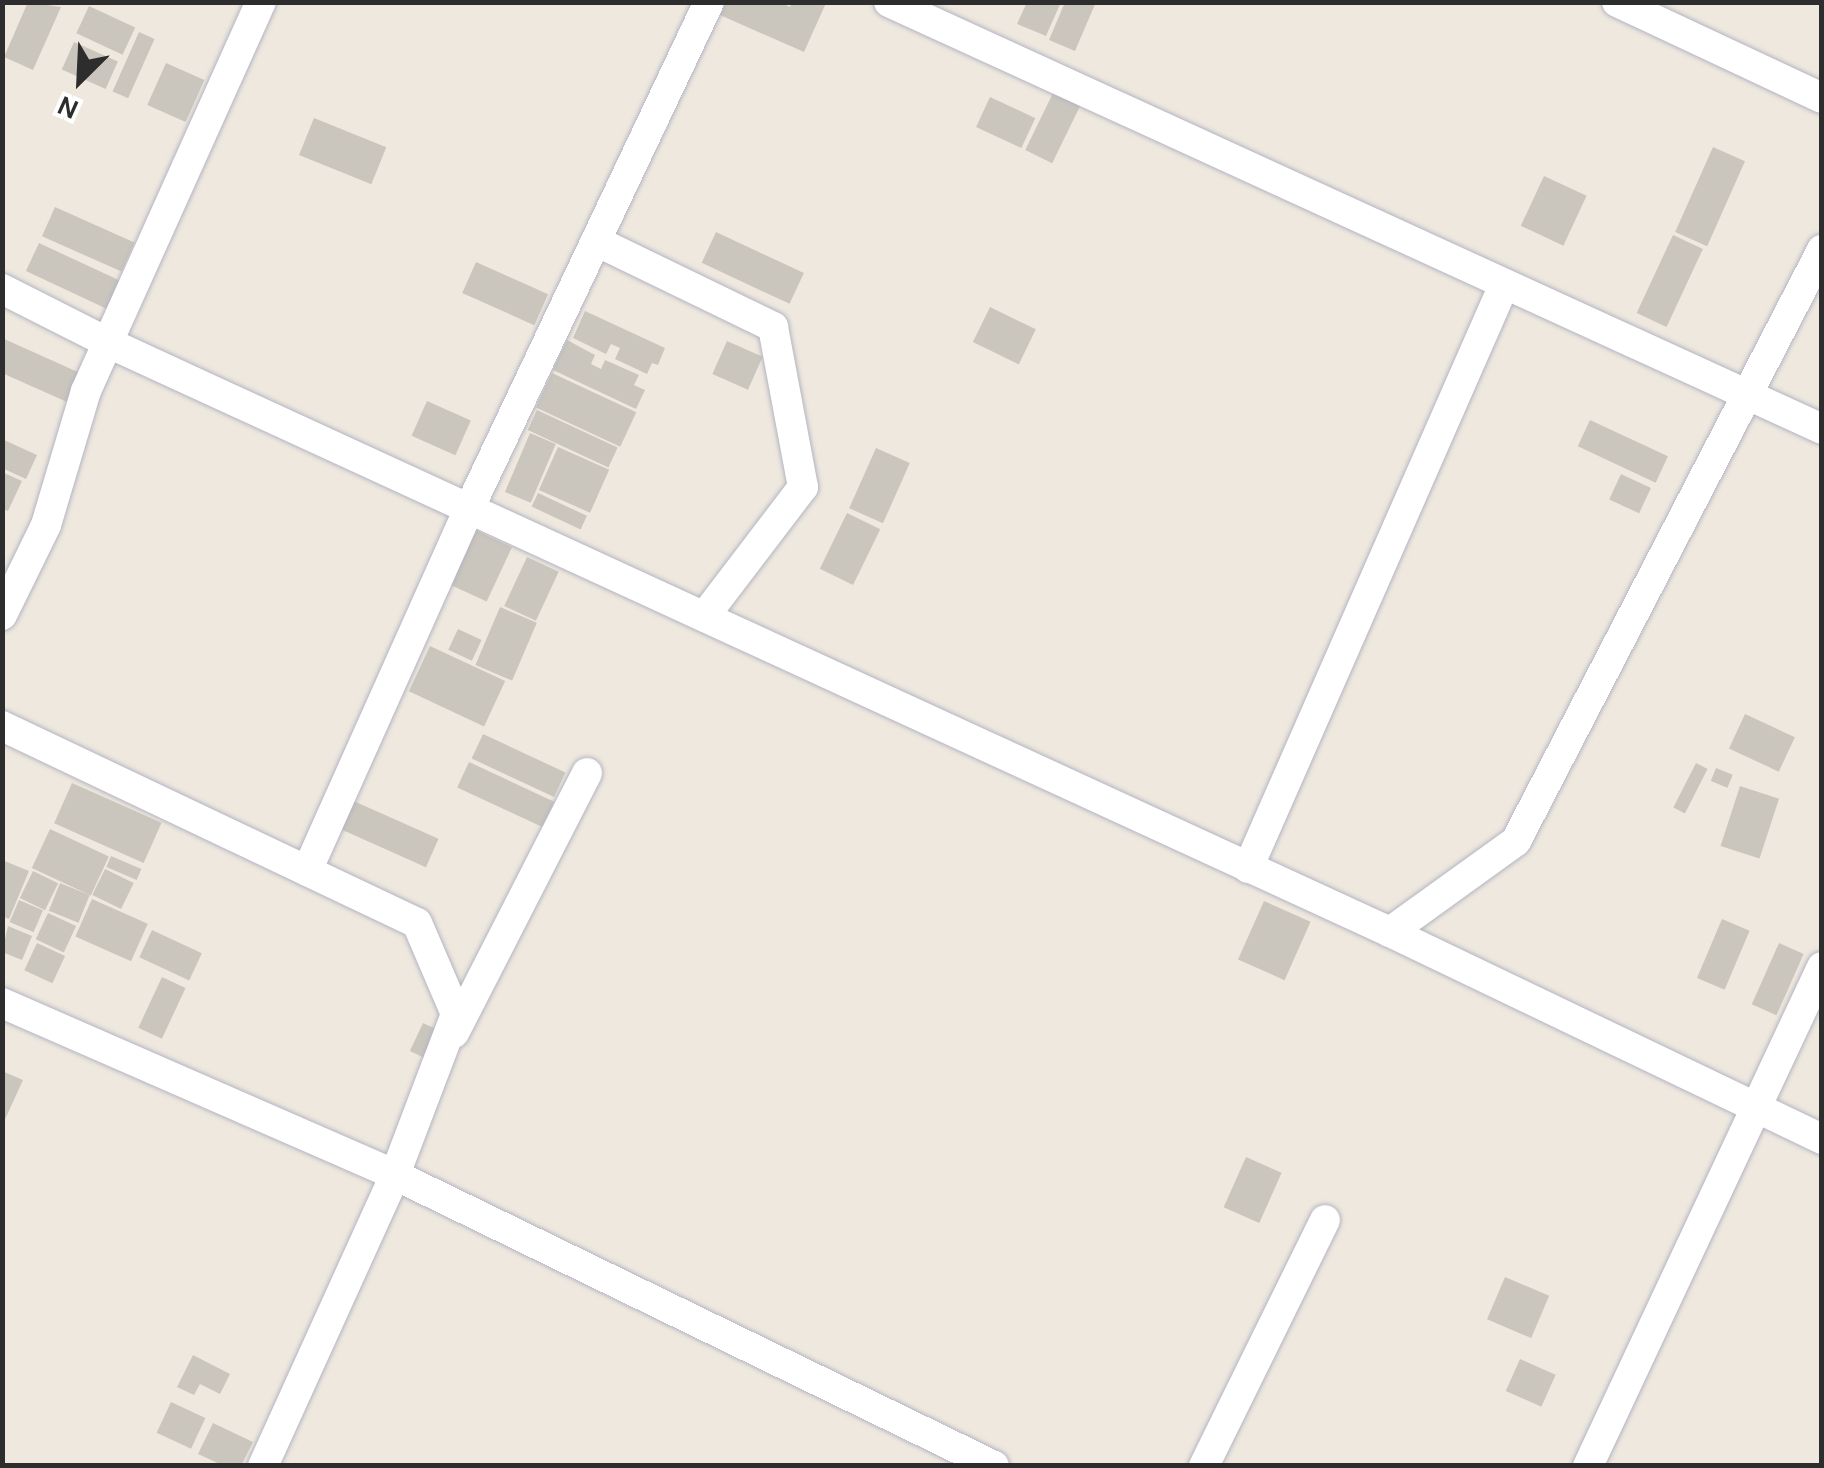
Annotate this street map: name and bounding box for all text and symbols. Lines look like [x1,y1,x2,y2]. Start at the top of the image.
north arrow [30,30,130,130]
text: N [52,89,83,127]

